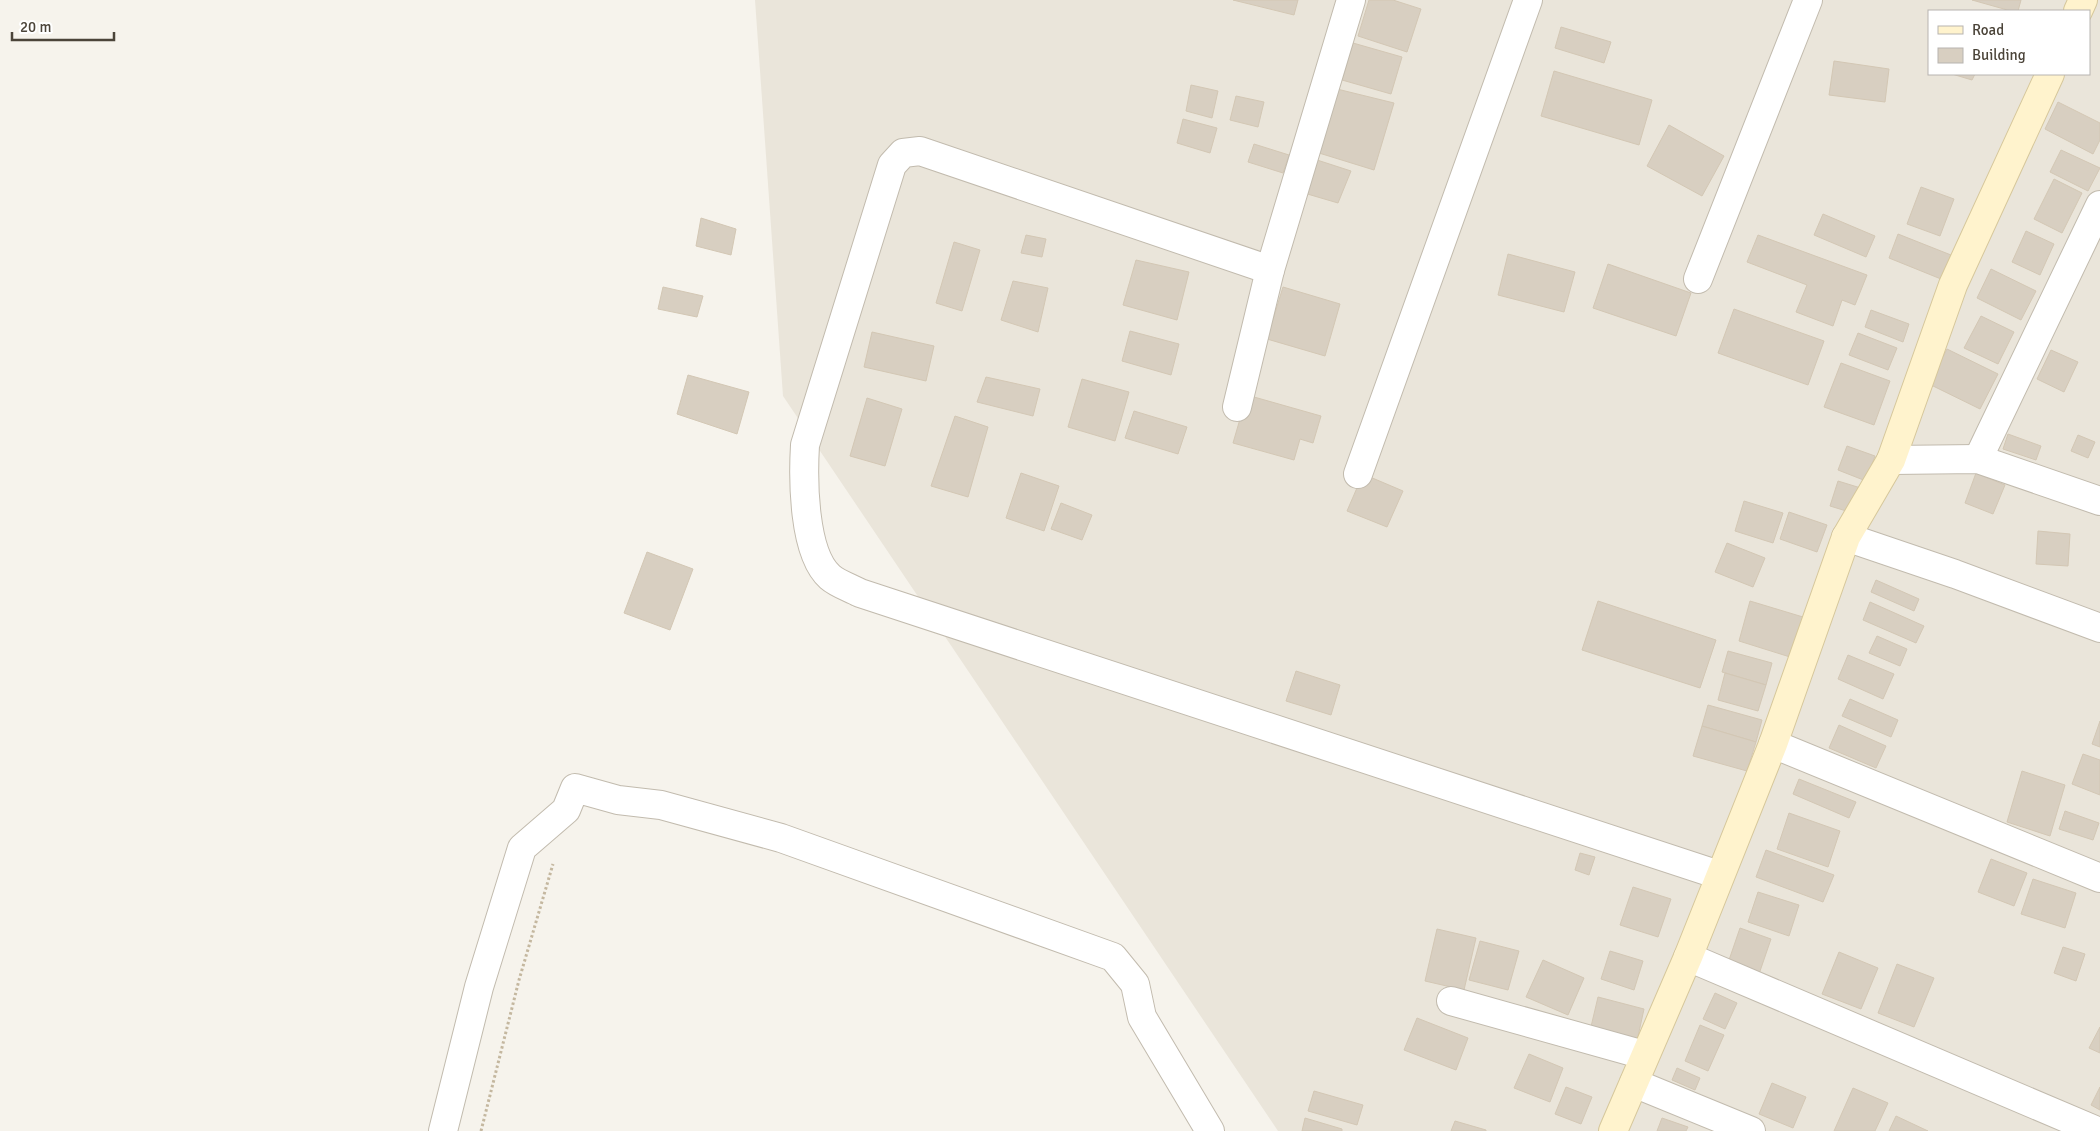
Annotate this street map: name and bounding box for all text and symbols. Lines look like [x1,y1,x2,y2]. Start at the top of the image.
scale bar [12,10,115,42]
legend [1928,10,2090,75]
text: 20 m [20,18,51,36]
text: Road [1972,21,2004,39]
text: Building [1972,46,2026,64]

